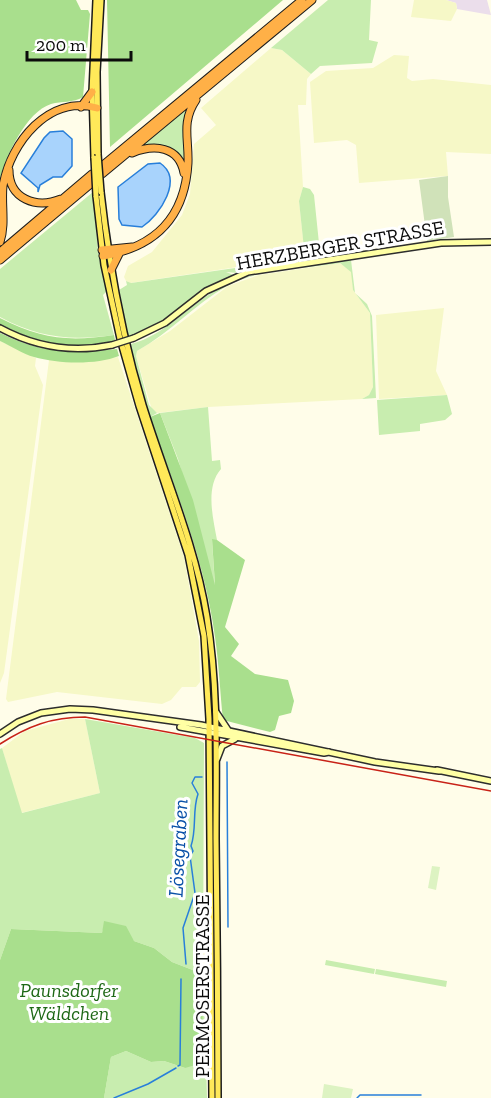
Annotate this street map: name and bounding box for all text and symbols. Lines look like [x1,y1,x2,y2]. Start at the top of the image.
scale bar [27,24,130,62]
text: 200 m [36,34,86,56]
street label: HERZBERGER STRASSE [234,215,446,275]
water label: Lösegraben [162,798,193,898]
street label: PERMOSERSTRASSE [190,894,214,1078]
park label: Paunsdorfer Wäldchen [20,978,118,1025]

